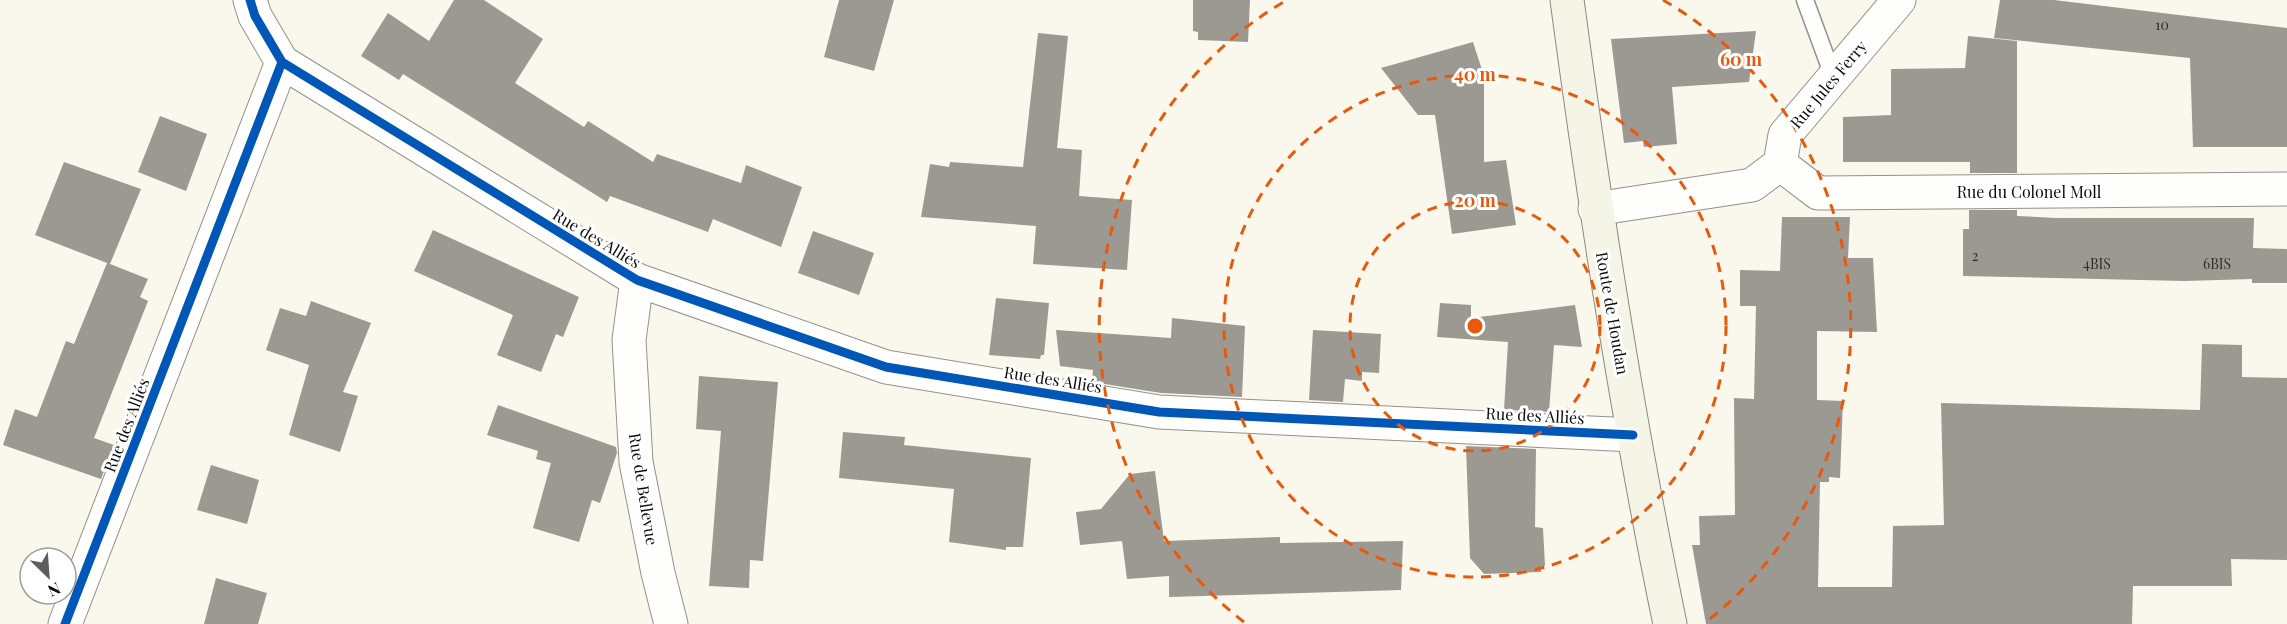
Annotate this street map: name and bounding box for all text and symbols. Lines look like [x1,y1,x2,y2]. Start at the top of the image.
house number: 10 [2155,15,2169,34]
street label: Rue Jules Ferry [1785,36,1871,132]
text: 60 m [1720,47,1763,71]
text: 40 m [1454,62,1497,86]
street label: Rue du Colonel Moll [1957,181,2102,202]
text: 20 m [1454,188,1496,212]
street label: Rue des Alliés [549,204,645,272]
house number: 2 [1972,246,1979,265]
street label: Route de Houdan [1592,250,1634,376]
house number: 4BIS [2083,254,2111,273]
house number: 6BIS [2203,254,2231,273]
centre of rings [1465,316,1485,336]
street label: Rue des Alliés [1003,361,1103,397]
street label: Rue des Alliés [98,375,154,475]
street label: Rue des Alliés [1485,402,1585,428]
street label: Rue de Bellevue [625,431,663,547]
north arrow [18,546,78,606]
text: N [44,578,64,602]

